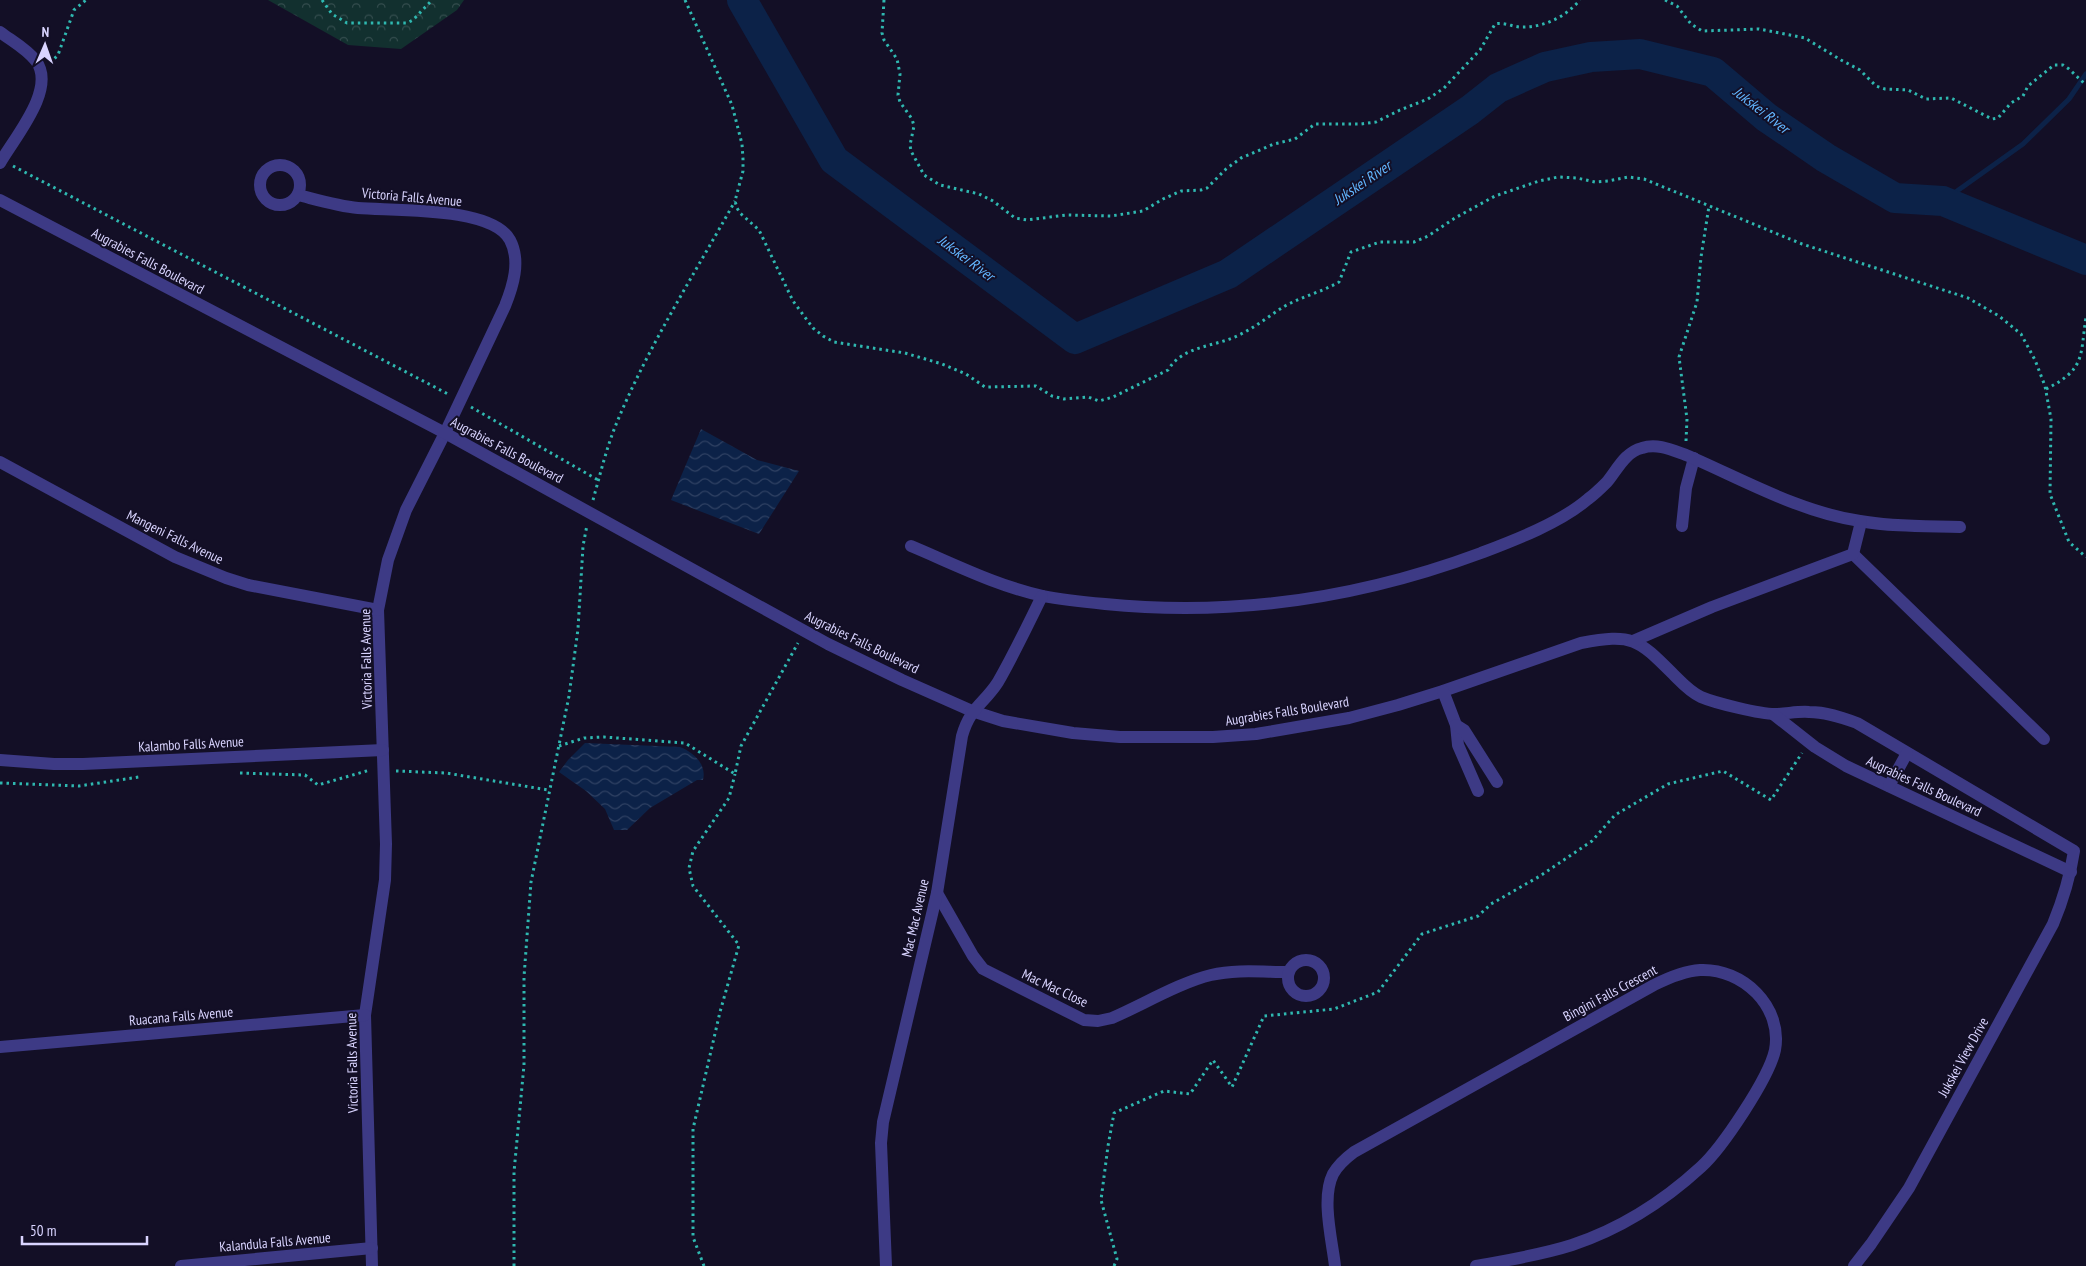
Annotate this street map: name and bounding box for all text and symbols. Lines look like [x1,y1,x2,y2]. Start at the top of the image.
north arrow [20,20,70,70]
text: N [41,23,50,41]
water label: Jukskei River [1729,81,1795,139]
water label: Jukskei River [1328,155,1396,209]
street label: Victoria Falls Avenue [360,184,463,210]
street label: Augrabies Falls Boulevard [89,224,207,298]
water label: Jukskei River [933,230,1000,286]
street label: Augrabies Falls Boulevard [448,413,566,487]
street label: Mangeni Falls Avenue [124,506,226,568]
street label: Augrabies Falls Boulevard [802,607,922,677]
street label: Victoria Falls Avenue [356,608,376,710]
street label: Augrabies Falls Boulevard [1224,692,1350,730]
street label: Kalambo Falls Avenue [138,732,245,756]
street label: Augrabies Falls Boulevard [1864,751,1984,821]
street label: Mac Mac Avenue [897,877,933,959]
street label: Bingini Falls Crescent [1560,961,1660,1025]
street label: Mac Mac Close [1019,965,1091,1011]
street label: Ruacana Falls Avenue [128,1002,234,1030]
street label: Victoria Falls Avenue [342,1012,362,1114]
street label: Jukskei View Drive [1933,1014,1992,1101]
scale bar [22,1214,148,1246]
text: 50 m [30,1221,56,1240]
street label: Kalandula Falls Avenue [219,1228,332,1256]

